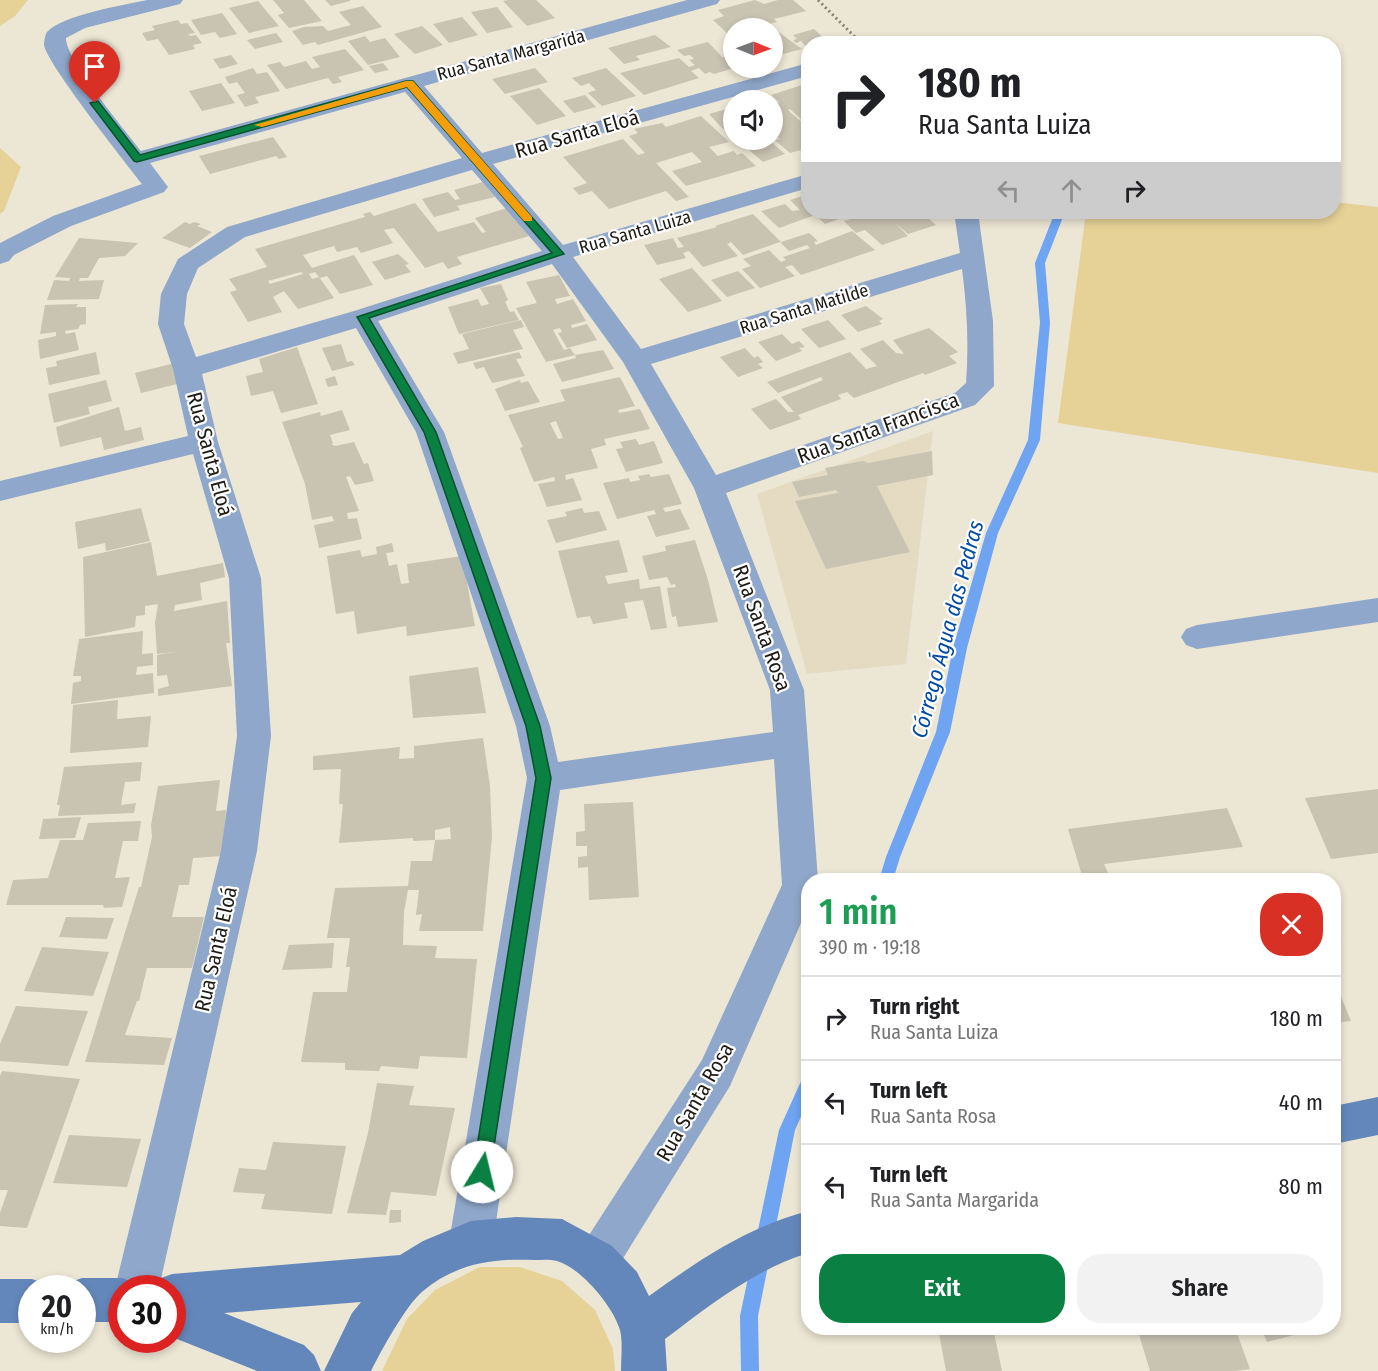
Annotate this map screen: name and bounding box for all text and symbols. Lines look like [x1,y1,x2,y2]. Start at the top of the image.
north arrow [723,18,783,78]
map controls [723,18,783,150]
street label: Rua Santa Margarida [435,25,588,85]
pin [69,41,120,103]
icon: arrive [78,50,111,83]
text: 180 m [918,58,1022,108]
icon: right [819,60,897,138]
button: sound [723,90,783,150]
street label: Rua Santa Eloá [512,104,642,164]
text: Rua Santa Luiza [918,109,1092,141]
icon: left [992,174,1025,207]
icon: ahead [1055,174,1088,207]
icon: right [1118,174,1151,207]
street label: Rua Santa Luiza [576,205,694,259]
street label: Rua Santa Matilde [737,279,871,339]
street label: Rua Santa Francisca [794,387,962,469]
street label: Rua Santa Eloá [181,389,239,519]
water label: Córrego Água das Pedras [905,517,990,741]
street label: Rua Santa Rosa [727,561,797,695]
street label: Rua Santa Eloá [189,884,243,1014]
text: 1 min [819,890,897,934]
button: close [1260,893,1323,956]
text: 390 m · 19:18 [819,935,920,959]
text: Turn right [870,993,959,1020]
icon: right [819,1002,852,1035]
text: 180 m [1270,1005,1323,1032]
text: Rua Santa Luiza [870,1020,999,1044]
street label: Rua Santa Rosa [651,1038,739,1166]
text: Turn left [870,1077,948,1104]
icon: left [819,1086,852,1119]
text: 40 m [1279,1089,1323,1116]
text: Rua Santa Rosa [870,1104,996,1128]
position arrow [450,1140,514,1204]
text: Turn left [870,1161,948,1188]
icon: left [819,1170,852,1203]
text: 80 m [1278,1173,1323,1200]
text: Rua Santa Margarida [870,1188,1039,1212]
button: Exit [819,1254,1065,1323]
button: Share [1077,1254,1323,1323]
speed limit sign: 30 [108,1275,186,1353]
text: 20 [42,1289,72,1325]
text: km/h [40,1320,74,1338]

